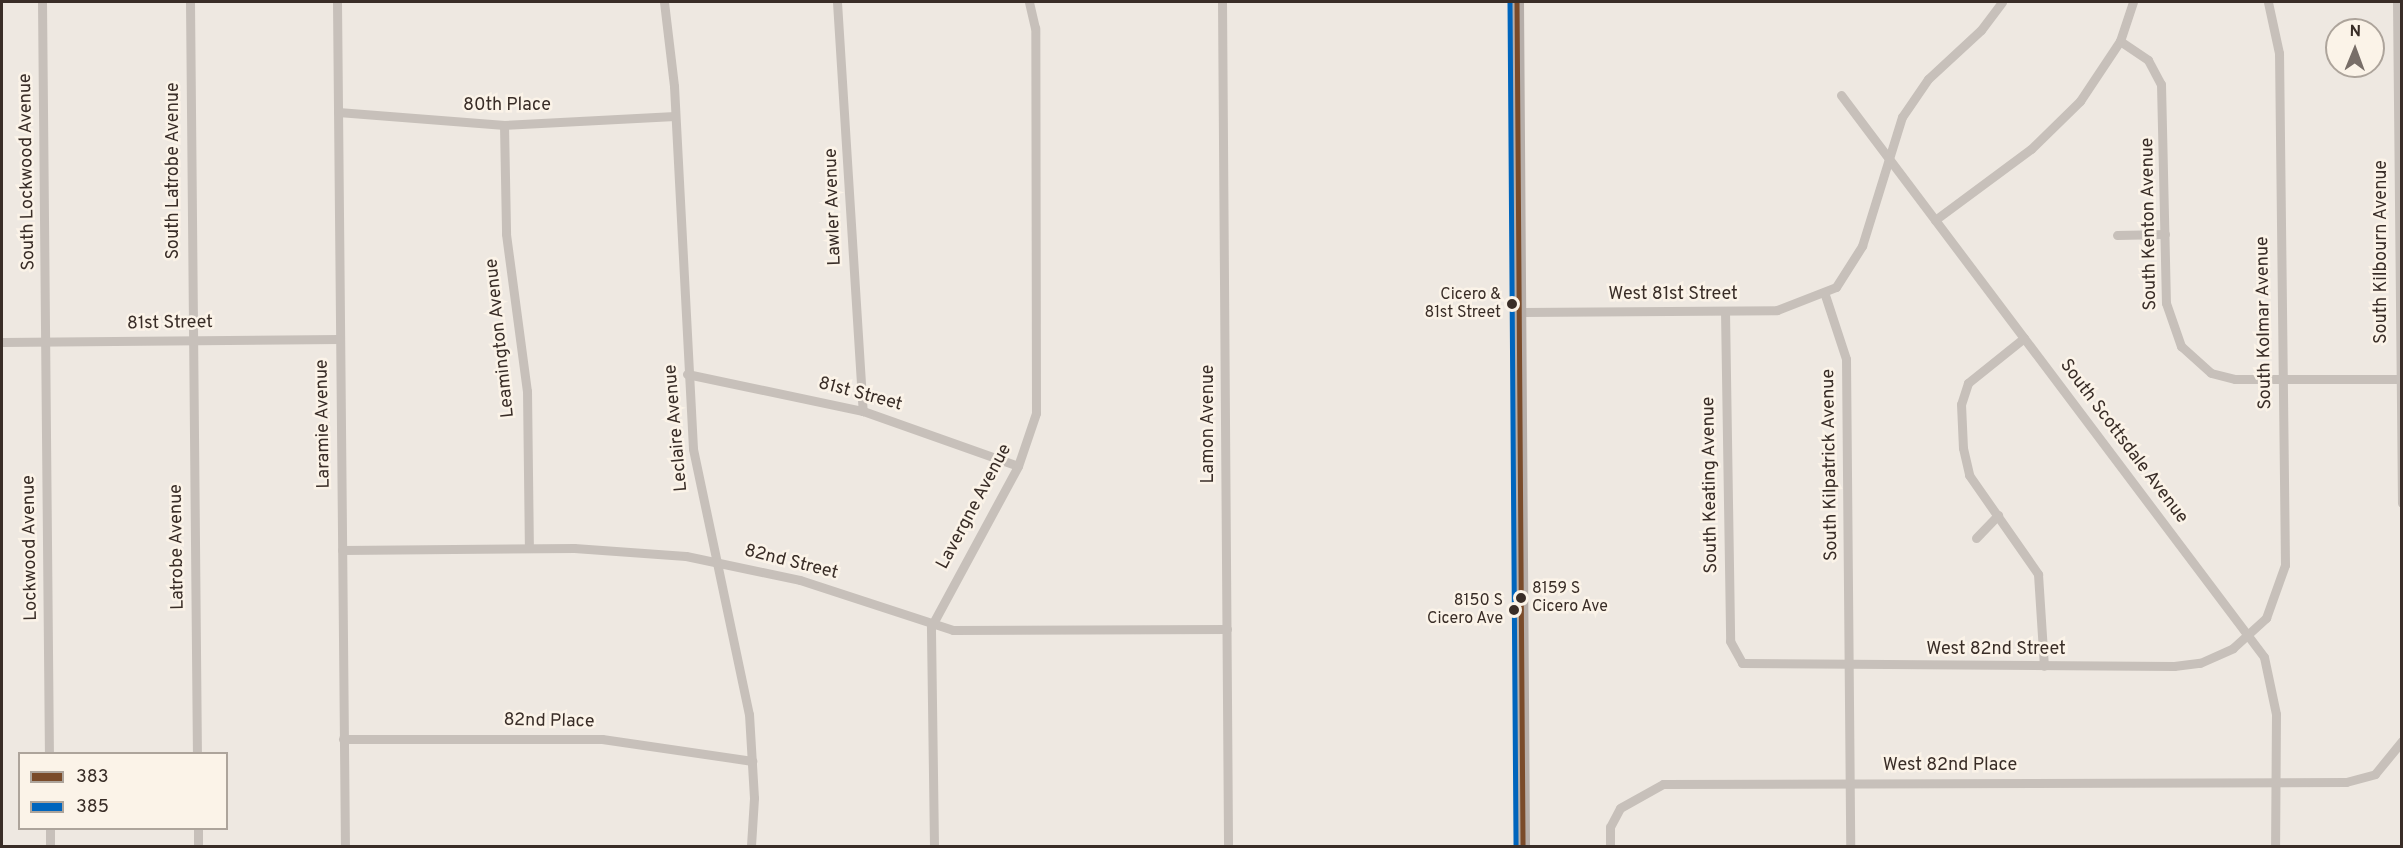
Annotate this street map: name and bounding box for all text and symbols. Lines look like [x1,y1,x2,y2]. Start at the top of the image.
north arrow [2325,18,2385,78]
text: N [2349,22,2361,42]
street label: South Lockwood Avenue [15,73,41,271]
street label: South Latrobe Avenue [163,82,185,260]
street label: 80th Place [463,95,551,117]
street label: South Kenton Avenue [2138,137,2162,311]
street label: Lawler Avenue [821,148,847,266]
street label: South Kilbourn Avenue [2371,160,2393,344]
street label: South Kolmar Avenue [2253,236,2277,410]
street label: Leamington Avenue [482,257,520,419]
street label: West 81st Street [1608,284,1738,306]
place label: Cicero & 81st Street [1424,285,1501,323]
marker: Cicero & 81st Street [1506,298,1518,310]
street label: 81st Street [127,312,213,336]
street label: South Scottsdale Avenue [2054,355,2192,529]
street label: Laramie Avenue [312,359,336,489]
street label: Leclaire Avenue [661,363,693,493]
street label: Lamon Avenue [1198,364,1220,484]
street label: South Kilpatrick Avenue [1819,368,1843,562]
street label: 81st Street [816,373,904,417]
street label: South Keating Avenue [1699,396,1723,574]
street label: Lavergne Avenue [933,440,1017,574]
street label: Lockwood Avenue [19,475,43,621]
street label: Latrobe Avenue [166,484,190,610]
street label: 82nd Street [742,541,840,585]
place label: 8159 S Cicero Ave [1532,579,1609,617]
place label: 8150 S Cicero Ave [1426,591,1503,629]
marker: 8159 S Cicero Ave [1515,592,1527,604]
marker: 8150 S Cicero Ave [1508,604,1520,616]
street label: West 82nd Street [1926,639,2066,661]
street label: 82nd Place [503,710,595,734]
legend [18,752,228,830]
street label: West 82nd Place [1883,755,2017,777]
text: 383 [76,766,109,789]
text: 385 [76,796,109,819]

